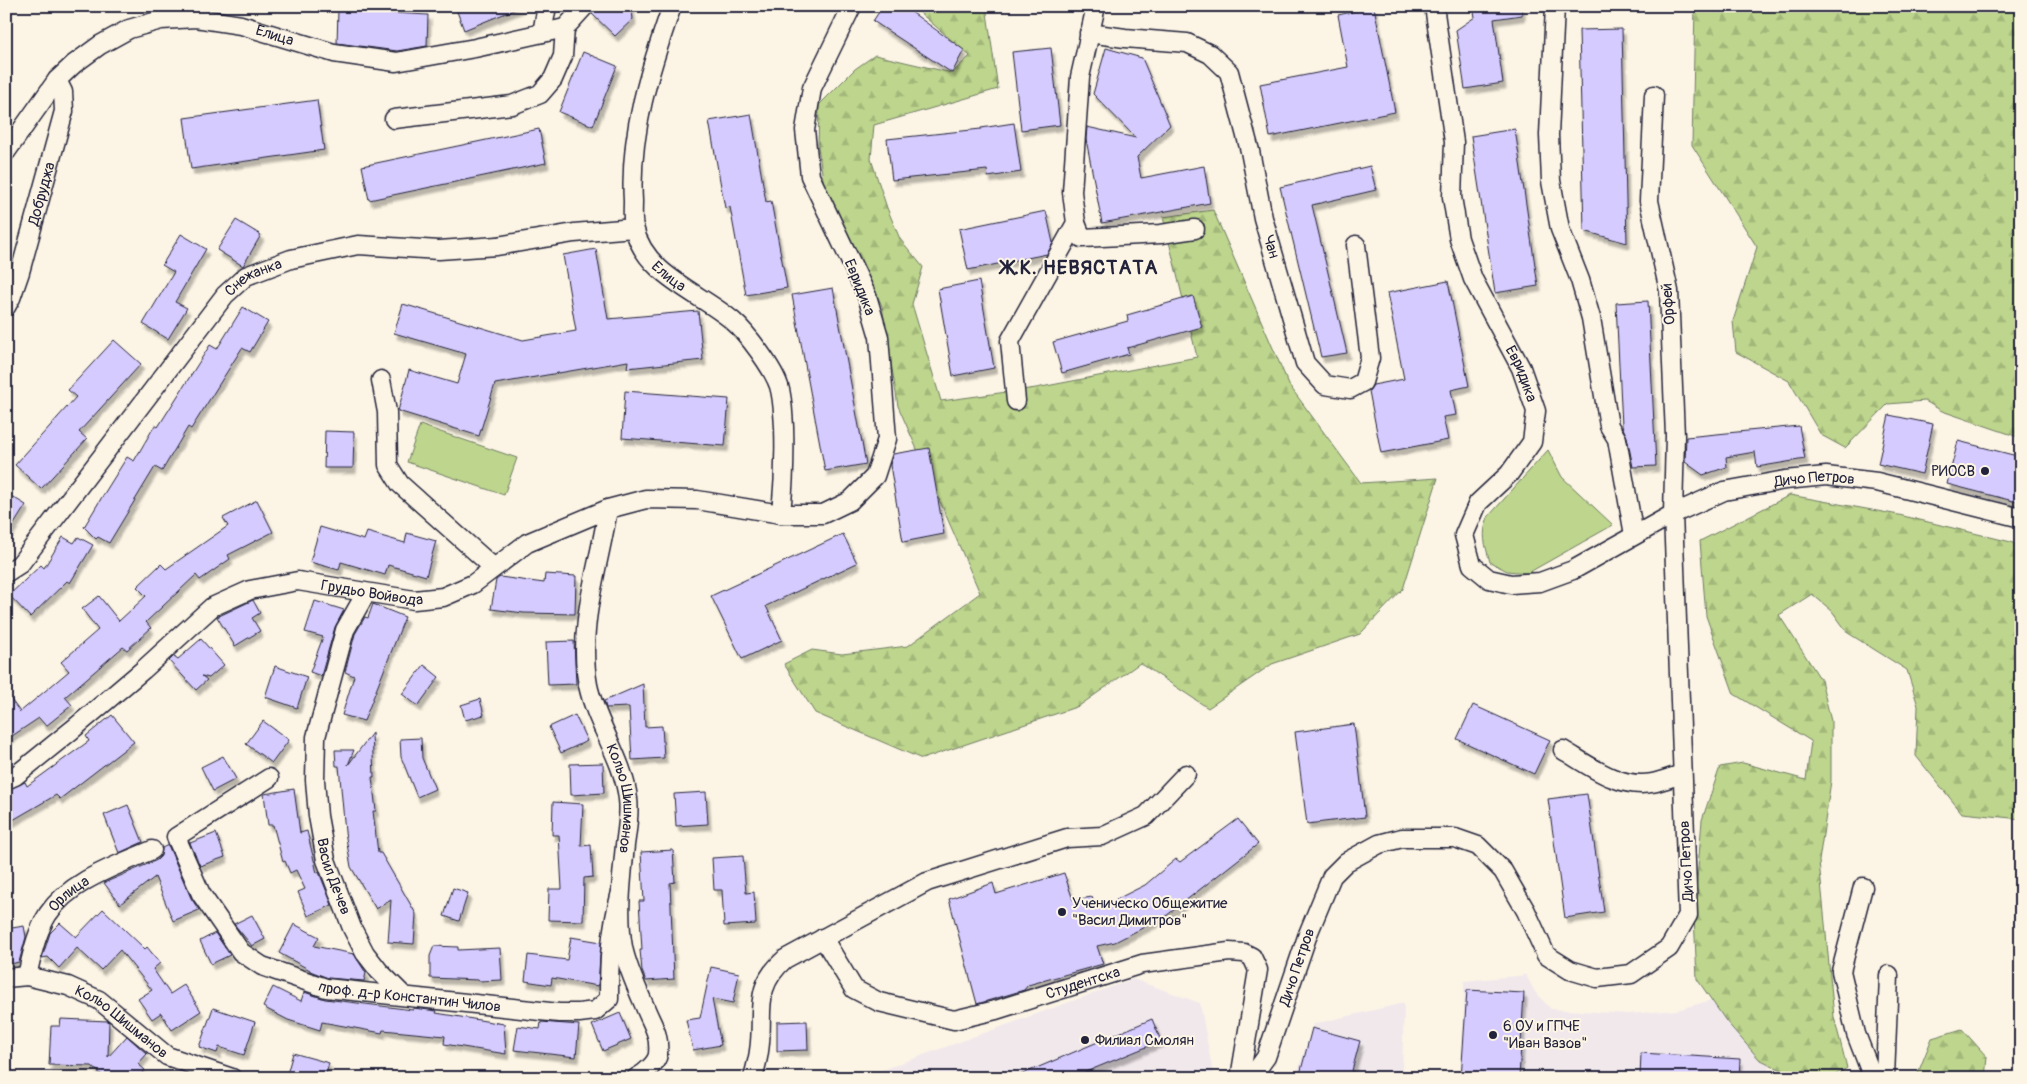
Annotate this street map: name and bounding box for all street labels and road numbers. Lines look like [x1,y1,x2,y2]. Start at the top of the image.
street label: Елица [253,21,296,50]
street label: Добруджа [24,160,60,229]
street label: Чан [1258,233,1283,261]
street label: Снежанка [221,254,284,301]
street label: Евридика [840,256,879,318]
street label: Елица [647,257,689,296]
street label: Орфей [1657,282,1680,326]
street label: Евридика [1501,342,1541,404]
street label: Дичо Петров [1772,467,1856,492]
street label: Грудьо Войвода [320,576,424,610]
street label: Кольо Шишманов [601,741,638,854]
street label: Дичо Петров [1675,820,1698,903]
street label: Васил Дечев [312,837,355,917]
street label: Орлица [44,872,93,916]
street label: Дичо Петров [1275,925,1319,1009]
street label: Студентска [1043,963,1122,1004]
street label: проф. д-р Константин Чилов [316,977,502,1017]
street label: Кольо Шишманов [72,981,172,1063]

